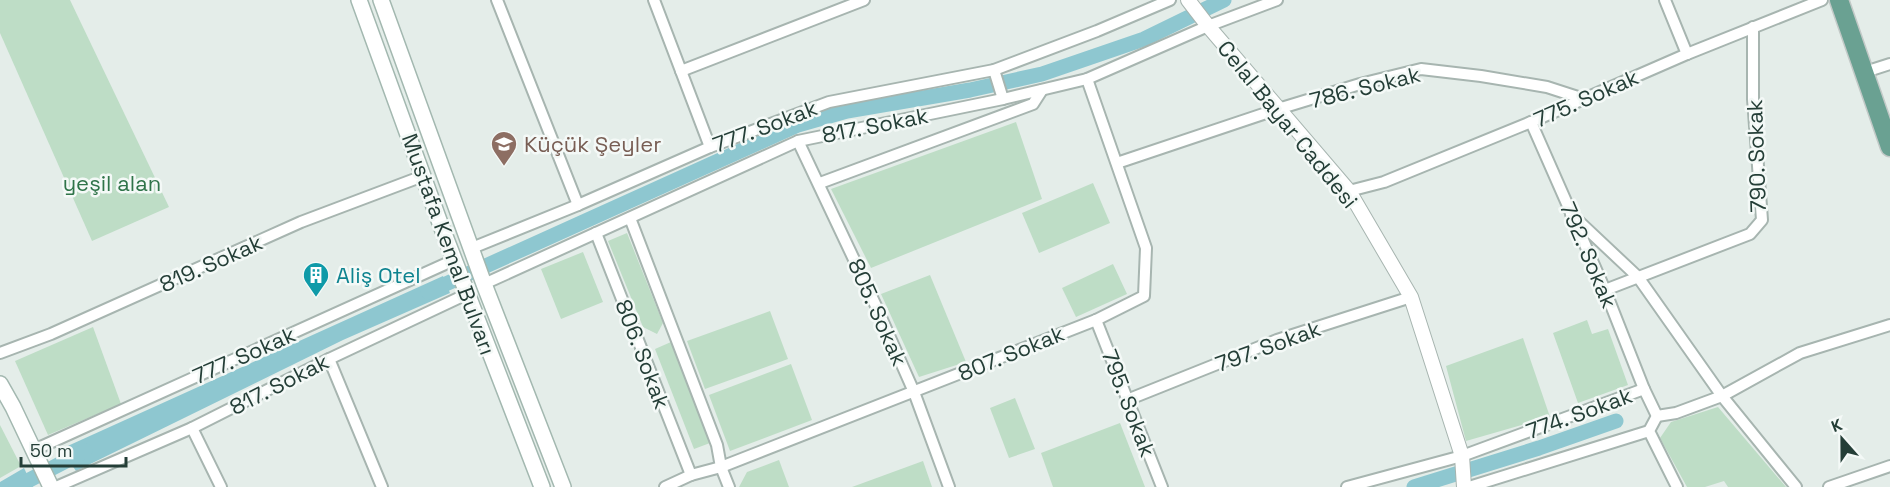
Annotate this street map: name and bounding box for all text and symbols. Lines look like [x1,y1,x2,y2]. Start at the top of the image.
street label: Celal Bayar Caddesi [1212,34,1364,214]
street label: 786. Sokak [1307,60,1423,114]
street label: 775. Sokak [1529,62,1643,133]
street label: 777. Sokak [709,93,821,159]
street label: 790. Sokak [1740,99,1772,213]
street label: 817. Sokak [820,101,931,149]
street label: Mustafa Kemal Bulvarı [396,129,502,359]
school or university icon: Küçük Şeyler [489,129,519,167]
place label: Küçük Şeyler [524,130,661,158]
park label: yeşil alan [63,169,161,197]
street label: 792. Sokak [1554,198,1624,313]
street label: 819. Sokak [155,228,267,298]
street label: 805. Sokak [842,254,914,370]
building icon: Aliş Otel [301,260,331,298]
place label: Aliş Otel [336,261,421,289]
street label: 806. Sokak [609,295,677,413]
street label: 797. Sokak [1212,314,1325,378]
street label: 807. Sokak [954,319,1068,387]
street label: 777. Sokak [188,320,300,390]
street label: 795. Sokak [1096,345,1162,461]
street label: 817. Sokak [225,347,333,421]
street label: 774. Sokak [1522,381,1636,445]
north arrow [1812,409,1872,469]
text: K [1828,414,1845,437]
scale bar [21,430,126,468]
text: 50 m [30,439,72,462]

